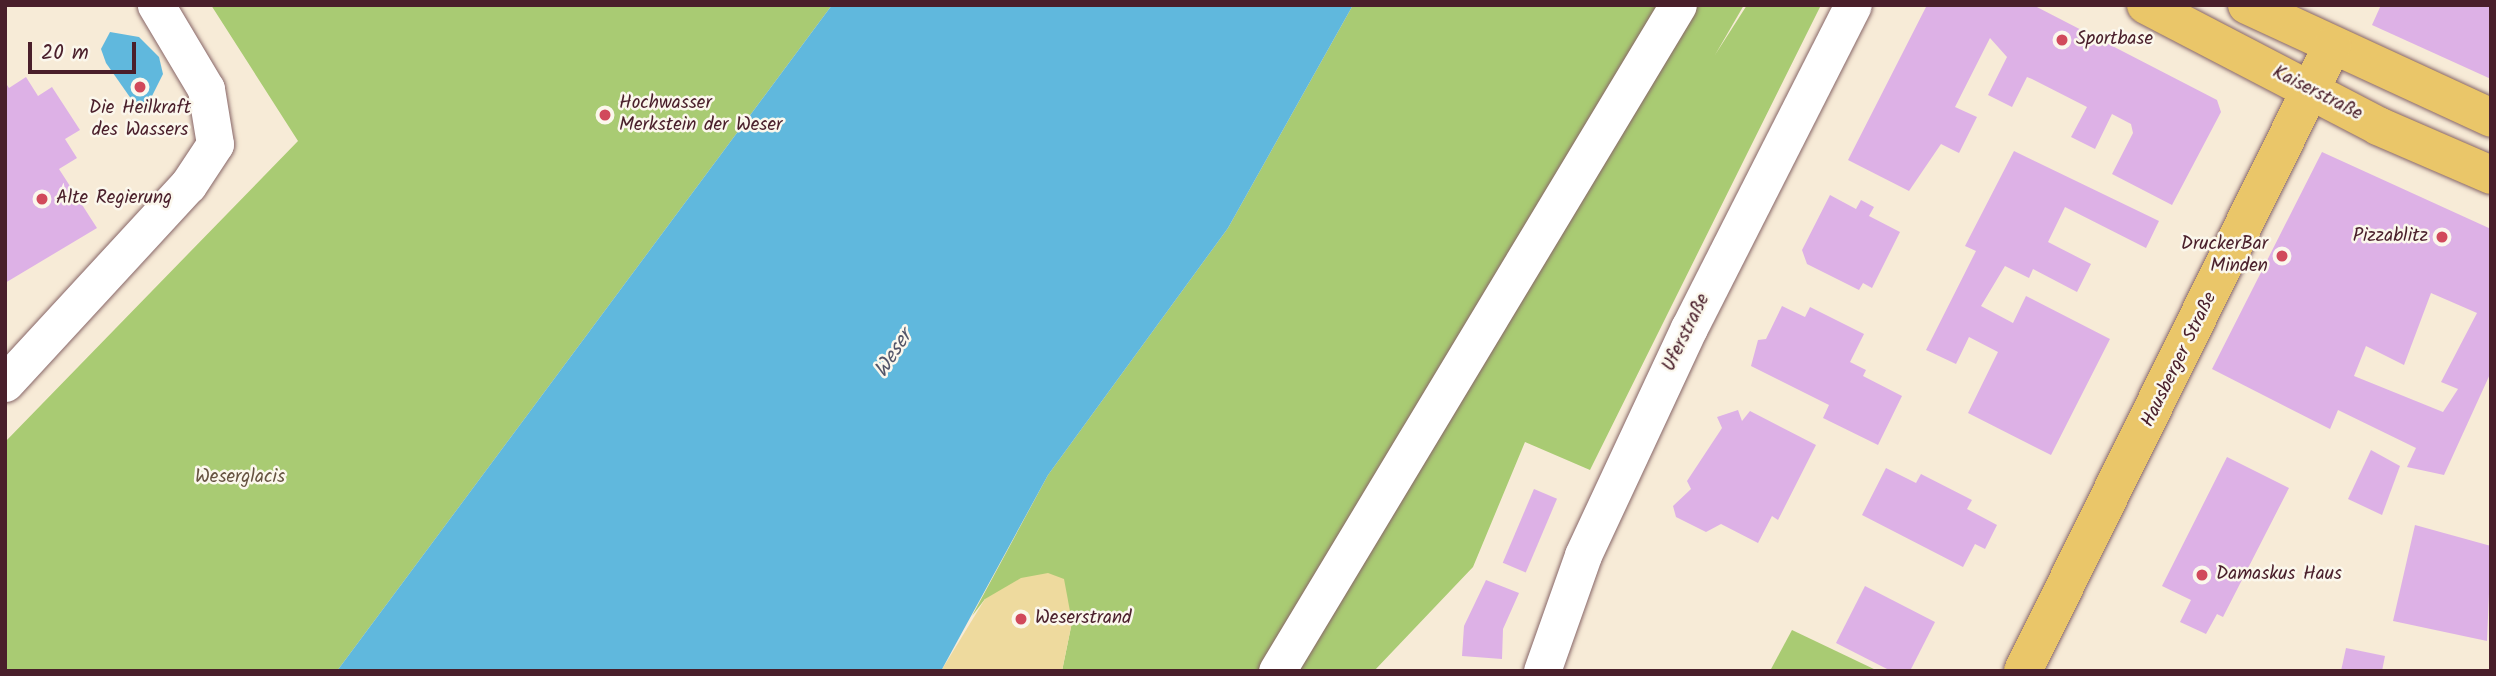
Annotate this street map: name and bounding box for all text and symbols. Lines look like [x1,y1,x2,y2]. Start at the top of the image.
scale bar [32,28,140,72]
place label: Sportbase [2076,29,2153,51]
marker: Sportbase [2054,32,2070,48]
text: 20 m [41,37,89,70]
street label: Kaiserstraße [2268,62,2366,126]
marker: Die Heilkraft des Wassers [132,79,148,95]
place label: Hochwasser Merkstein der Weser [619,93,782,137]
place label: Die Heilkraft des Wassers [89,98,191,142]
marker: Hochwasser Merkstein der Weser [597,107,613,123]
place label: Alte Regierung [56,188,172,210]
marker: Alte Regierung [34,191,50,207]
place label: Pizzablitz [2353,226,2428,248]
marker: Pizzablitz [2434,229,2450,245]
place label: DruckerBar Minden [2181,234,2268,278]
marker: DruckerBar Minden [2274,248,2290,264]
street label: Hausberger Straße [2137,289,2223,431]
street label: Uferstraße [1658,290,1716,376]
water label: Weser [869,326,919,382]
park label: Weserglacis [195,467,285,489]
place label: Damaskus Haus [2216,564,2342,586]
marker: Damaskus Haus [2194,567,2210,583]
place label: Weserstrand [1035,608,1132,630]
marker: Weserstrand [1013,611,1029,627]

